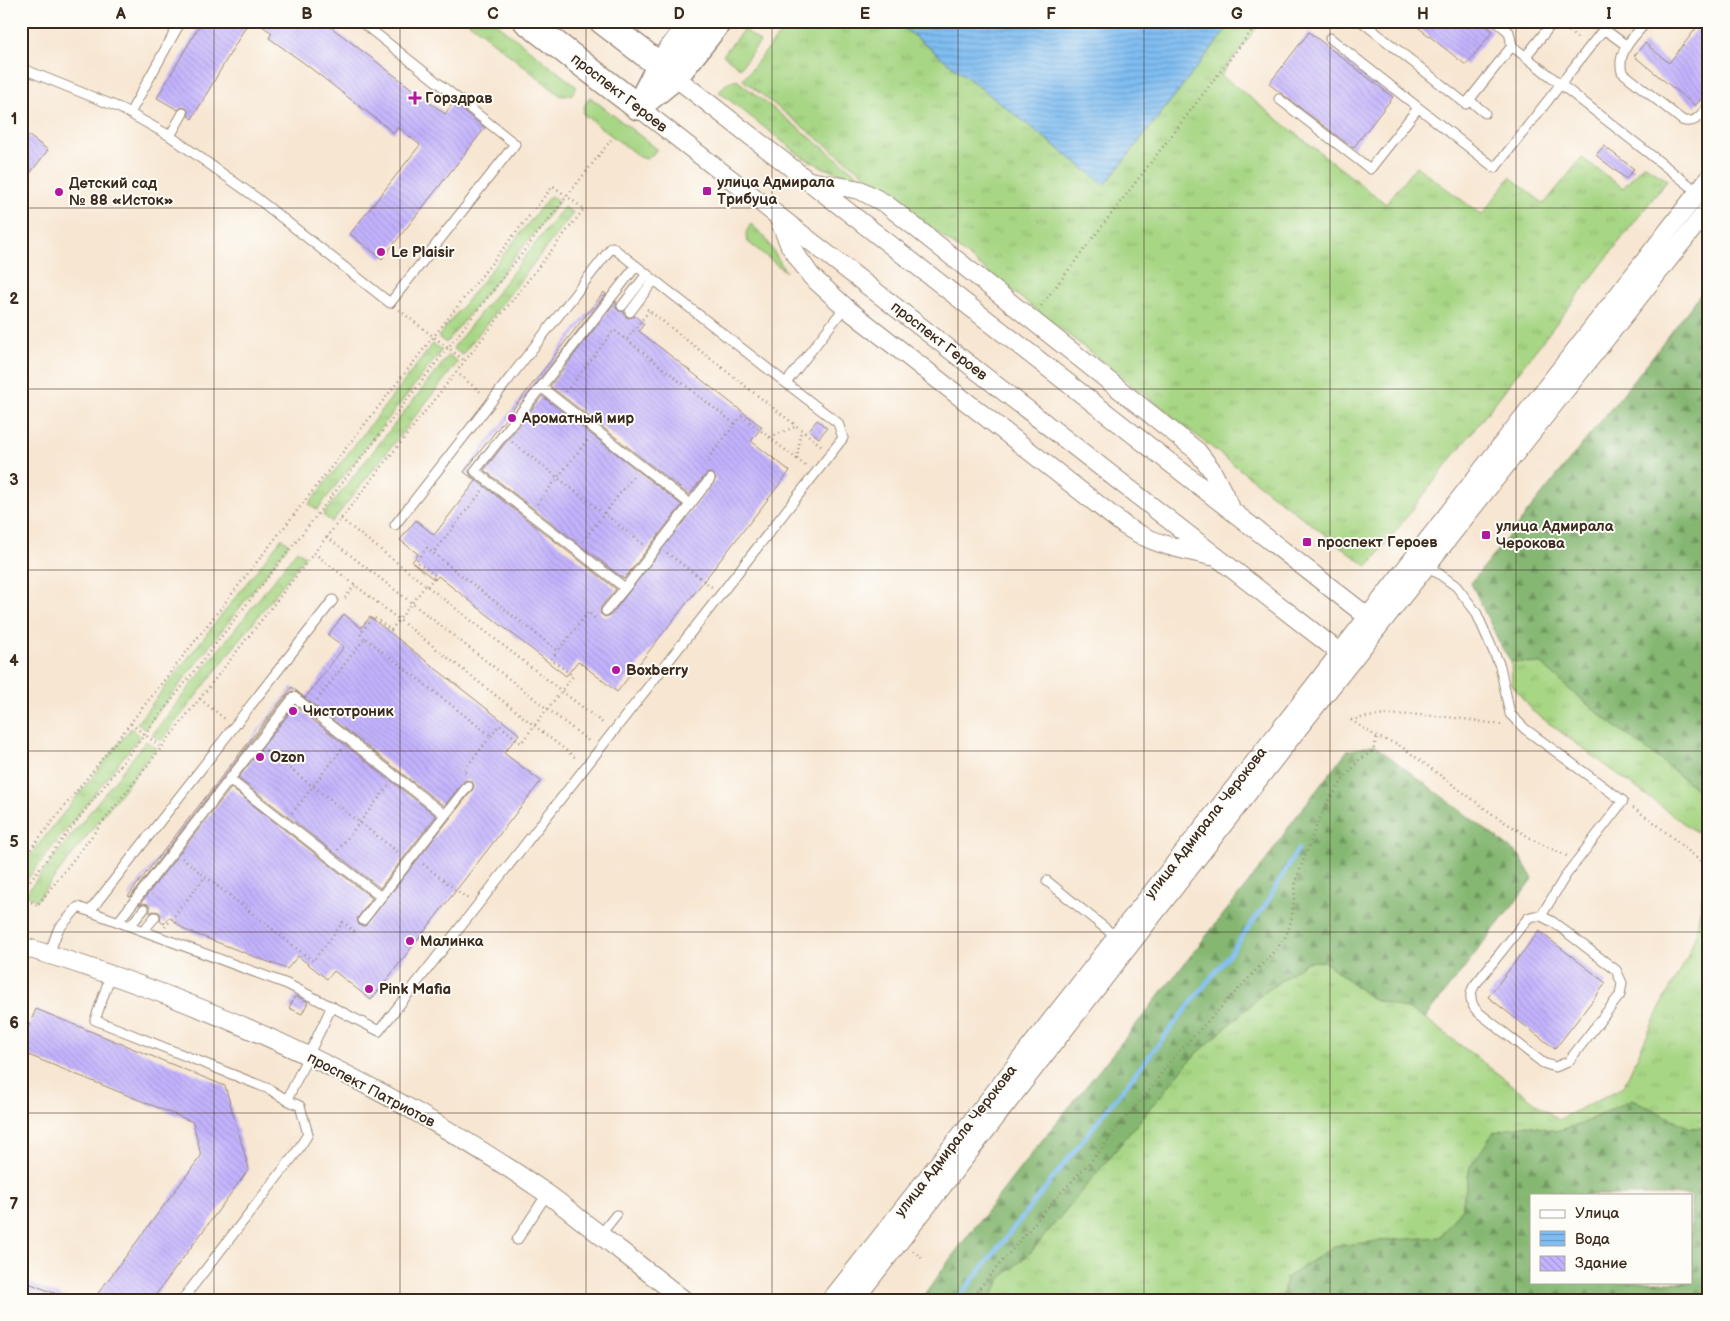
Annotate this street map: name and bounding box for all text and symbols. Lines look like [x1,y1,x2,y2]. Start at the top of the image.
text: A [115,5,126,24]
text: B [301,5,313,24]
text: C [487,5,499,24]
text: D [673,5,685,24]
text: E [860,5,870,24]
text: F [1046,5,1056,24]
text: G [1231,5,1243,24]
text: H [1417,5,1429,24]
text: I [1606,5,1612,24]
street label: проспект Героев [567,49,671,137]
place label: Горздрав [425,89,492,108]
marker: Горздрав [409,92,421,104]
text: 1 [11,110,17,129]
place label: улица Адмирала Трибуца [717,173,835,209]
place label: Детский сад № 88 «Исток» [69,174,174,210]
marker: улица Адмирала Трибуца [701,185,713,197]
marker: Детский сад № 88 «Исток» [53,186,65,198]
place label: Le Plaisir [391,243,456,262]
marker: Le Plaisir [375,246,387,258]
text: 2 [9,290,19,309]
street label: проспект Героев [887,297,991,385]
place label: Ароматный мир [521,409,634,428]
marker: Ароматный мир [506,412,518,424]
text: 3 [9,471,19,490]
place label: улица Адмирала Черокова [1496,517,1614,553]
marker: улица Адмирала Черокова [1480,529,1492,541]
place label: проспект Героев [1317,533,1437,552]
marker: проспект Героев [1301,536,1313,548]
text: 4 [9,652,19,671]
place label: Boxberry [626,661,688,680]
marker: Boxberry [610,664,622,676]
place label: Чистотроник [303,702,394,721]
marker: Чистотроник [287,705,299,717]
street label: улица Адмирала Черокова [1141,743,1271,903]
place label: Ozon [270,748,305,767]
marker: Ozon [254,751,266,763]
text: 5 [9,833,19,852]
place label: Малинка [420,932,484,951]
marker: Малинка [404,935,416,947]
place label: Pink Mafia [379,980,451,999]
marker: Pink Mafia [363,983,375,995]
text: 6 [9,1014,19,1033]
street label: проспект Патриотов [304,1048,438,1132]
street label: улица Адмирала Черокова [891,1061,1021,1221]
legend [1530,1194,1692,1284]
text: 7 [10,1195,19,1214]
text: Улица [1575,1204,1620,1223]
text: Вода [1575,1230,1610,1249]
text: Здание [1575,1254,1627,1273]

